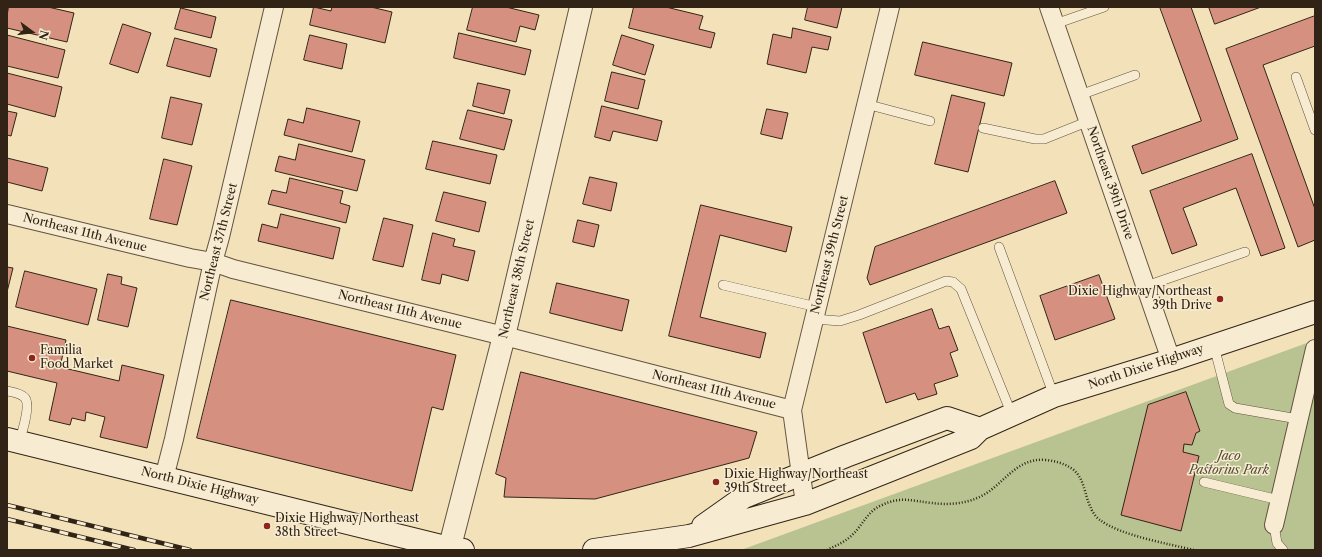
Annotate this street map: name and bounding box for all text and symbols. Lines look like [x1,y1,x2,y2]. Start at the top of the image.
north arrow [12,12,52,52]
text: N [36,29,52,42]
street label: Northeast 39th Drive [1084,124,1136,242]
street label: Northeast 37th Street [197,182,241,302]
street label: Northeast 39th Street [808,194,852,316]
street label: Northeast 11th Avenue [22,211,148,255]
street label: Northeast 38th Street [496,218,538,340]
place label: Dixie Highway/Northeast 39th Drive [1068,285,1212,313]
street label: Northeast 11th Avenue [337,288,463,332]
marker: Dixie Highway/Northeast 39th Drive [1215,294,1225,304]
street label: North Dixie Highway [1086,342,1206,392]
place label: Familia Food Market [40,344,113,372]
marker: Familia Food Market [27,353,37,363]
street label: Northeast 11th Avenue [651,368,777,412]
park label: Jaco Pastorius Park [1189,450,1269,478]
street label: North Dixie Highway [140,464,260,508]
place label: Dixie Highway/Northeast 39th Street [724,468,868,496]
marker: Dixie Highway/Northeast 39th Street [711,477,721,487]
place label: Dixie Highway/Northeast 38th Street [275,512,419,540]
marker: Dixie Highway/Northeast 38th Street [262,521,272,531]

